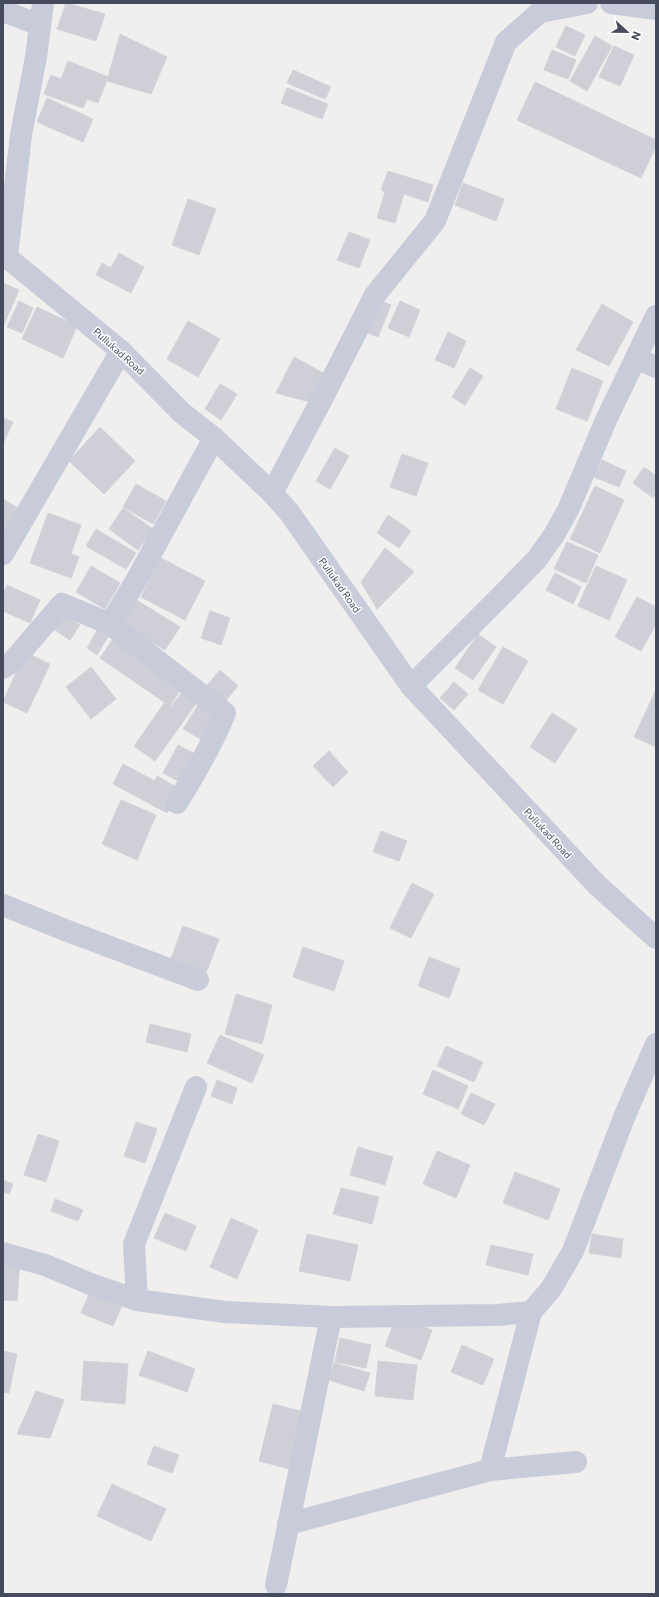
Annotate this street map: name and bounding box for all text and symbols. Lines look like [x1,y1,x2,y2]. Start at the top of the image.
north arrow [607,12,647,52]
text: N [629,30,644,42]
street label: Pullukad Road [91,325,147,377]
street label: Pullukad Road [317,555,363,615]
street label: Pullukad Road [522,805,574,861]

